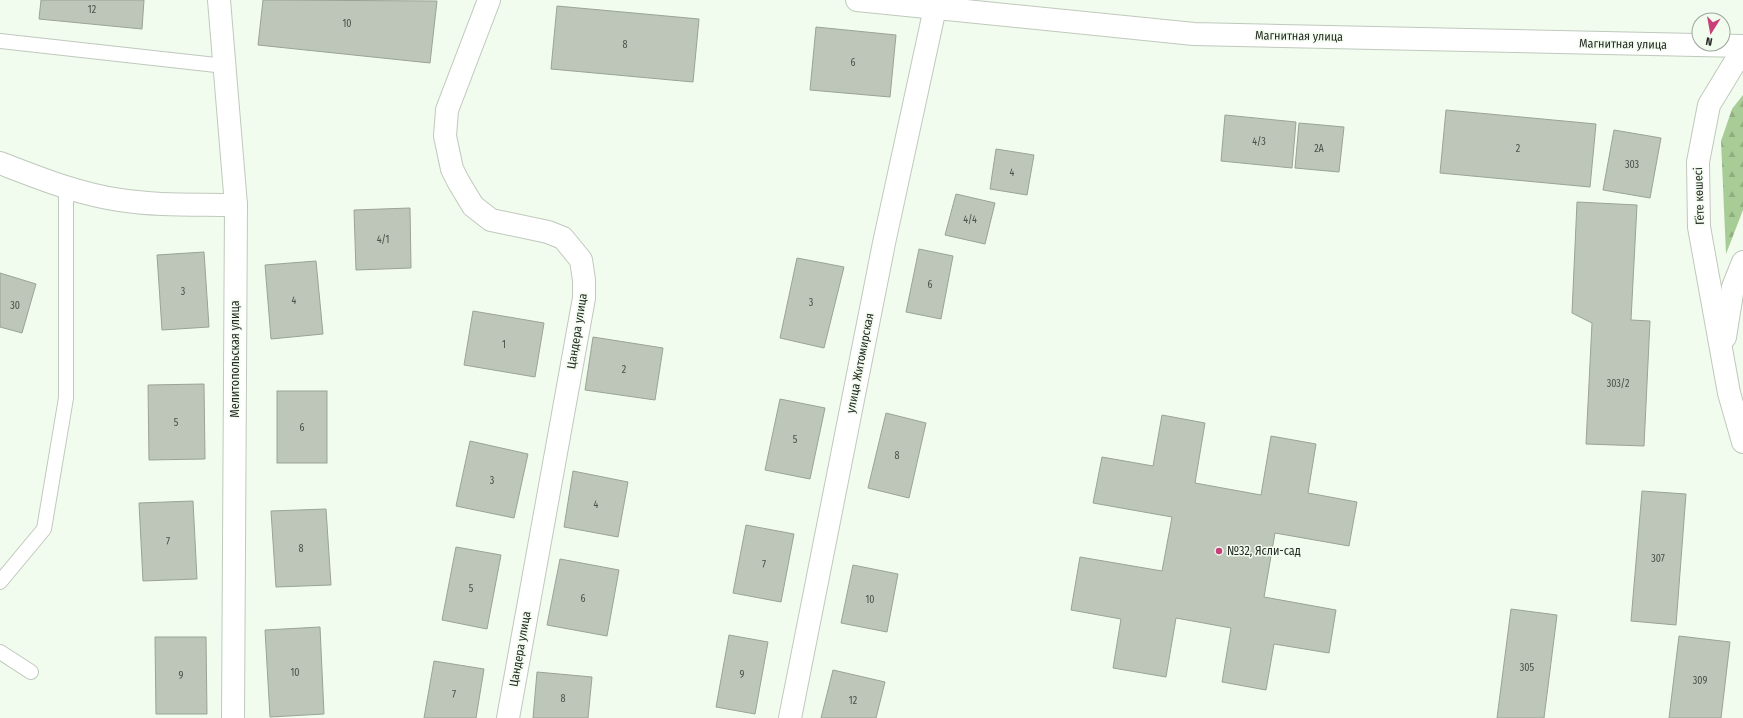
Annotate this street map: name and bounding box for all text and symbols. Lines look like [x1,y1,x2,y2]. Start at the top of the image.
house number: 12 [88,4,97,16]
north arrow [1691,12,1731,52]
house number: 10 [342,18,352,30]
street label: Магнитная улица [1255,28,1343,44]
text: N [1705,34,1714,48]
street label: Магнитная улица [1579,36,1667,52]
house number: 8 [623,39,628,51]
house number: 6 [851,57,856,69]
house number: 4/3 [1252,136,1266,148]
house number: 2А [1314,143,1325,155]
house number: 2 [1516,143,1521,155]
house number: 303 [1625,159,1640,171]
house number: 4 [1010,167,1015,179]
street label: Гёте көшесі [1691,167,1707,225]
house number: 4/4 [963,214,977,226]
house number: 4/1 [377,234,389,246]
house number: 6 [928,279,933,291]
house number: 3 [181,286,186,298]
street label: Цандера улица [564,292,590,370]
house number: 4 [292,295,297,307]
house number: 3 [809,297,814,309]
house number: 30 [10,300,20,312]
street label: Мелитопольская улица [228,300,242,418]
street label: улица Житомирская [843,312,877,414]
house number: 1 [502,339,506,351]
house number: 2 [622,364,627,376]
house number: 303/2 [1607,378,1630,390]
house number: 5 [174,417,179,429]
house number: 6 [300,422,305,434]
house number: 5 [793,434,798,446]
house number: 8 [895,450,900,462]
house number: 3 [490,475,495,487]
house number: 4 [594,499,599,511]
house number: 7 [166,536,170,548]
house number: 8 [299,543,304,555]
place label: №32, Ясли-сад [1227,544,1301,558]
marker: №32, Ясли-сад [1214,546,1224,556]
house number: 307 [1651,553,1665,565]
house number: 7 [762,559,766,571]
house number: 5 [469,583,474,595]
house number: 6 [581,593,586,605]
house number: 10 [865,594,875,606]
street label: Цандера улица [506,610,534,688]
house number: 305 [1520,662,1535,674]
house number: 10 [290,667,300,679]
house number: 9 [740,669,745,681]
house number: 9 [179,670,184,682]
house number: 309 [1693,675,1707,687]
house number: 7 [452,689,456,701]
house number: 8 [561,693,566,705]
house number: 12 [849,695,858,707]

